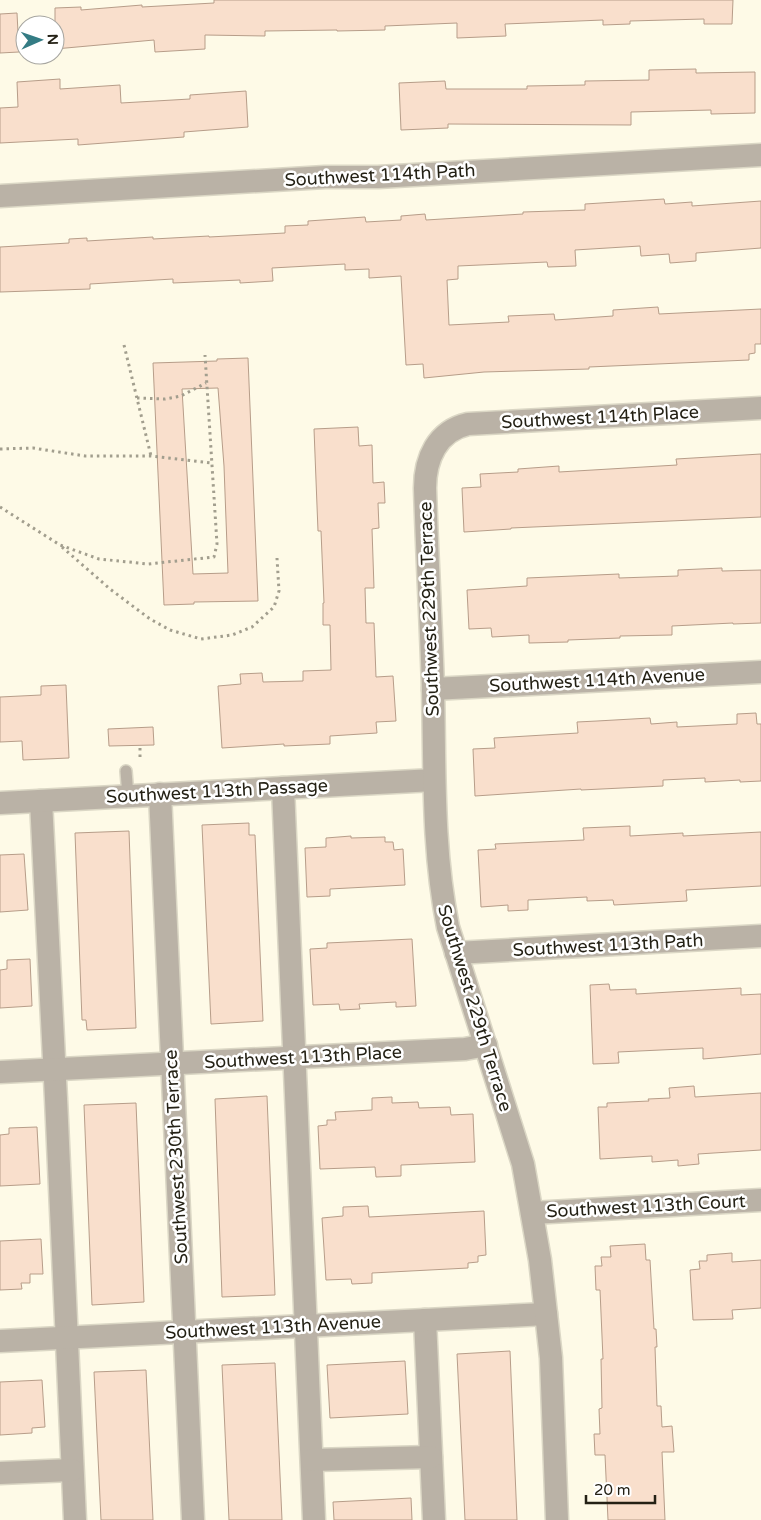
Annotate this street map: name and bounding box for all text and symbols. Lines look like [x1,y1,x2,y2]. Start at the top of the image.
north arrow [15,15,65,65]
text: N [44,34,61,45]
street label: Southwest 114th Path [284,159,476,191]
street label: Southwest 114th Place [501,401,699,433]
street label: Southwest 229th Terrace [414,501,444,717]
street label: Southwest 114th Avenue [489,663,705,697]
street label: Southwest 113th Passage [105,774,329,808]
street label: Southwest 229th Terrace [433,902,517,1114]
street label: Southwest 113th Path [512,929,704,961]
street label: Southwest 113th Place [204,1041,402,1073]
street label: Southwest 230th Terrace [159,1049,193,1265]
street label: Southwest 113th Court [546,1190,746,1222]
street label: Southwest 113th Avenue [165,1310,381,1344]
scale bar [586,1472,655,1504]
text: 20 m [594,1481,631,1499]

